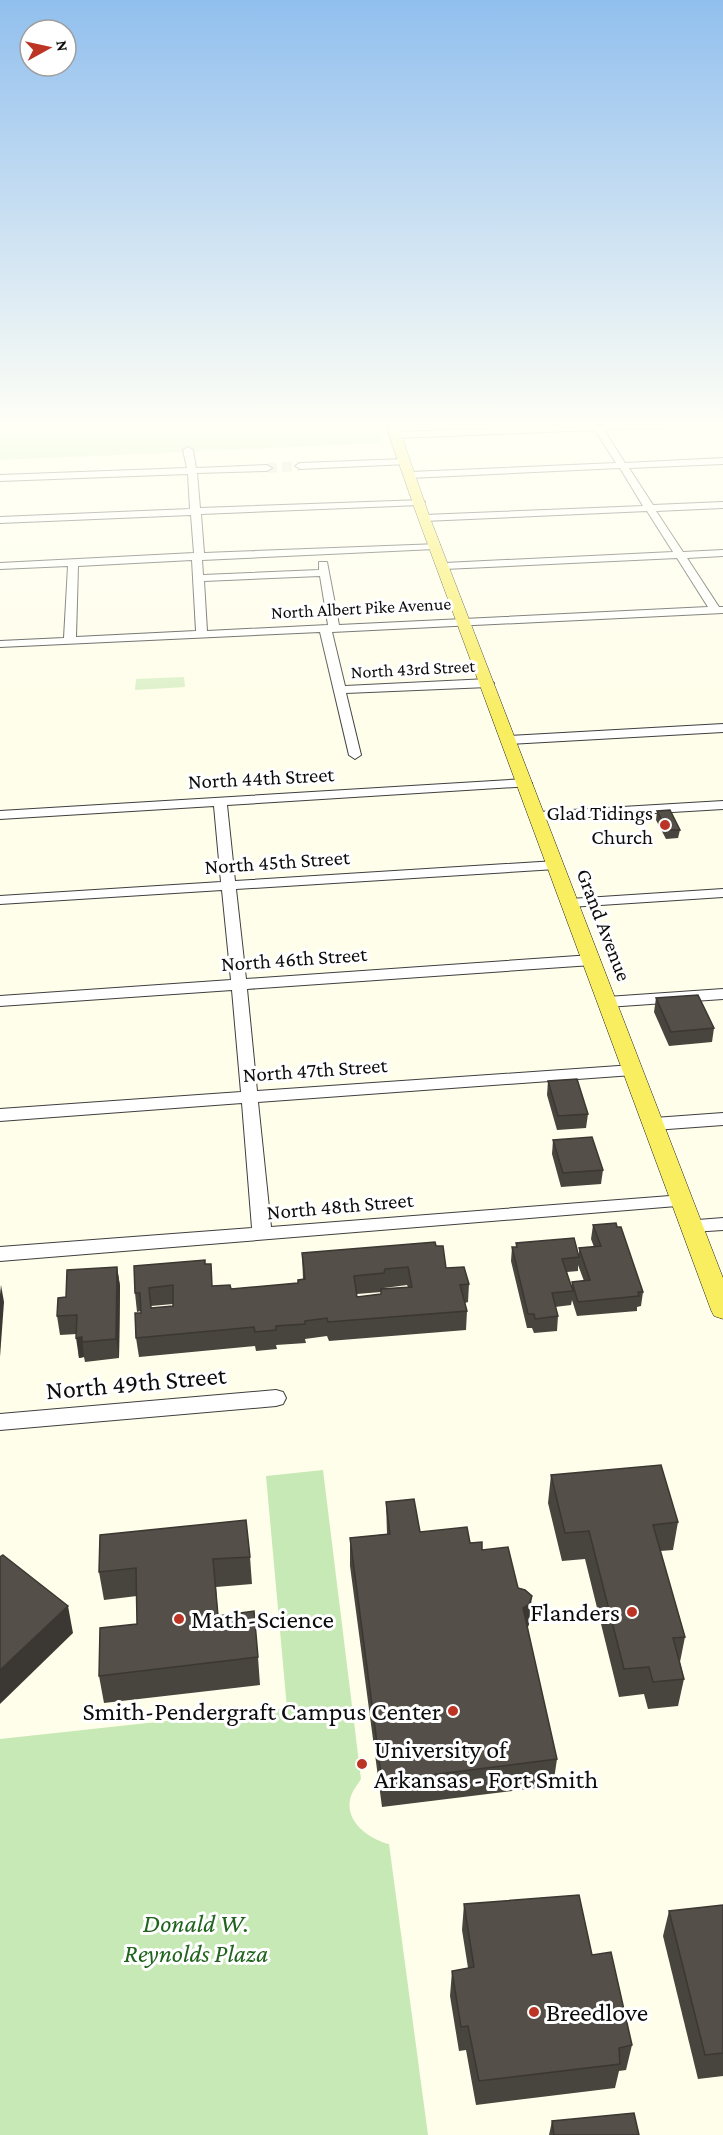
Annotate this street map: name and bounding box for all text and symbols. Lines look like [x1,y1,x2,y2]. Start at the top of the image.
north arrow [18,18,78,78]
text: N [53,39,72,53]
street label: North Albert Pike Avenue [270,593,452,623]
street label: North 43rd Street [350,656,477,682]
street label: North 44th Street [187,762,336,794]
place label: Glad Tidings Church [546,801,653,849]
marker: Glad Tidings Church [658,818,672,832]
street label: North 45th Street [204,845,351,879]
street label: Grand Avenue [572,866,636,984]
street label: North 46th Street [220,942,369,976]
street label: North 47th Street [242,1053,389,1087]
street label: North 48th Street [266,1188,415,1224]
street label: North 49th Street [45,1361,228,1405]
place label: Flanders [530,1598,620,1627]
place label: Math-Science [191,1605,334,1634]
marker: Flanders [625,1605,639,1619]
marker: Math-Science [172,1612,186,1626]
place label: Smith-Pendergraft Campus Center [82,1697,441,1726]
marker: Smith-Pendergraft Campus Center [446,1704,460,1718]
place label: University of Arkansas - Fort Smith [374,1735,598,1794]
marker: University of Arkansas - Fort Smith [355,1757,369,1771]
park label: Donald W. Reynolds Plaza [124,1909,268,1968]
place label: Breedlove [546,1998,648,2027]
marker: Breedlove [527,2005,541,2019]

